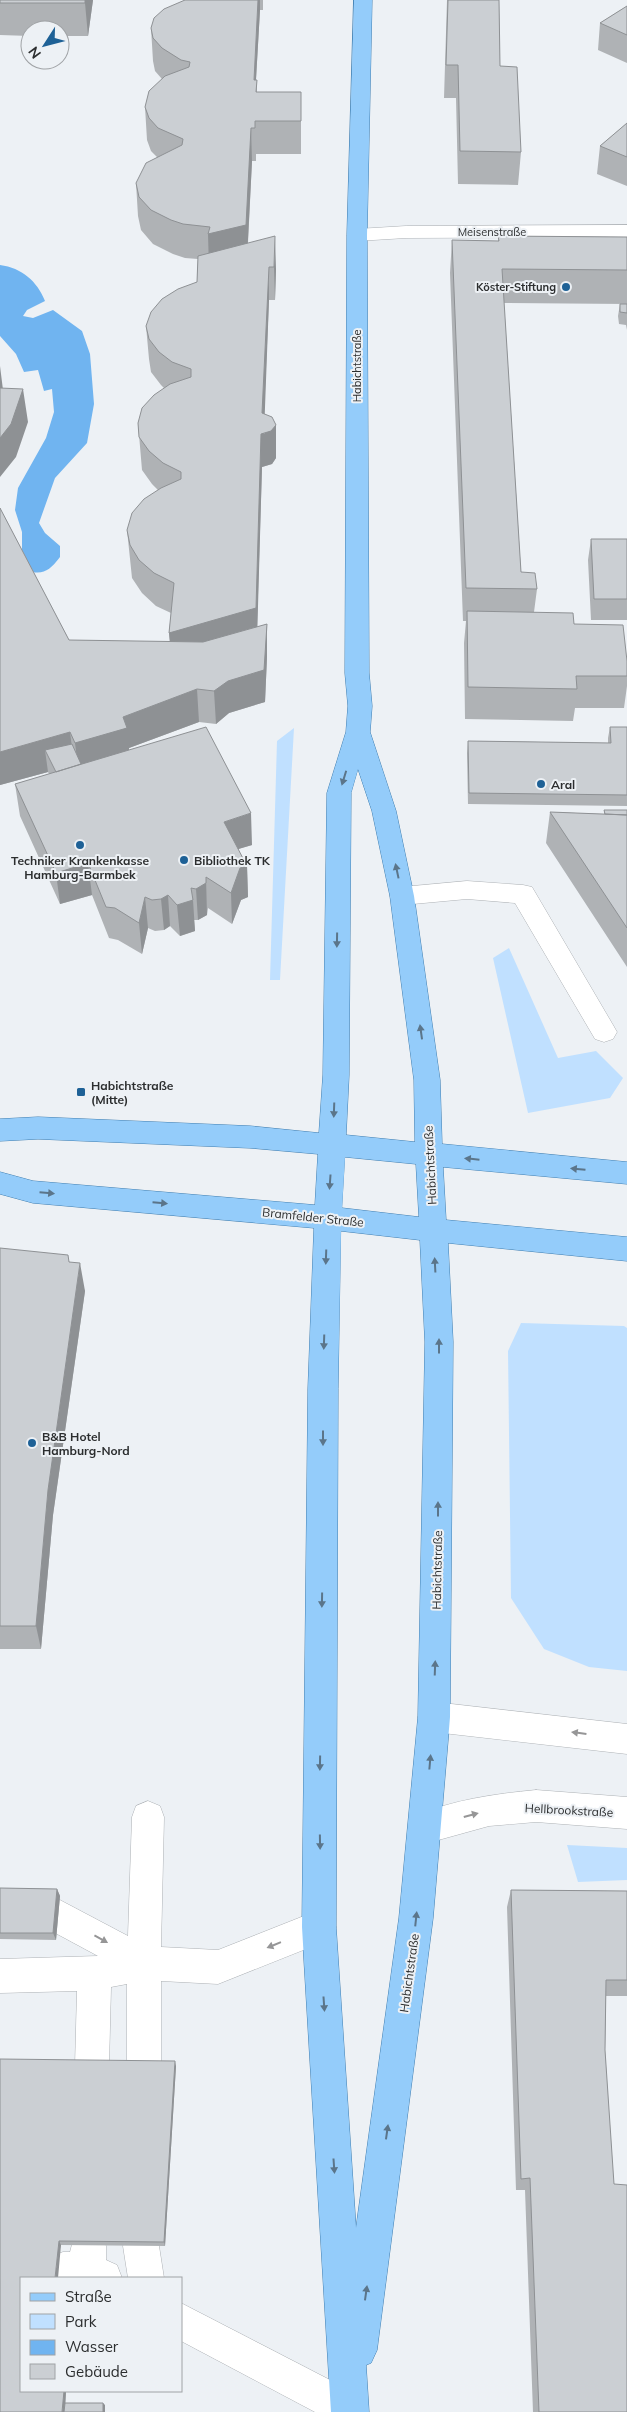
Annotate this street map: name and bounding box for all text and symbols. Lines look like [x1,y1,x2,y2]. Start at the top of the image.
north arrow [20,20,70,70]
text: N [24,43,45,62]
street label: Meisenstraße [458,225,526,239]
place label: Köster-Stiftung [476,280,556,294]
marker: Köster-Stiftung [560,281,572,293]
street label: Habichtstraße [350,330,364,402]
one-way arrow [339,771,347,786]
place label: Aral [551,777,575,792]
marker: Aral [535,778,547,790]
marker: Techniker Krankenkasse Hamburg-Barmbek [74,839,86,851]
place label: Techniker Krankenkasse Hamburg-Barmbek [11,853,149,882]
place label: Bibliothek TK [194,853,271,868]
marker: Bibliothek TK [178,854,190,866]
one-way arrow [392,863,400,879]
one-way arrow [332,932,340,948]
one-way arrow [417,1024,425,1040]
place label: Habichtstraße (Mitte) [91,1078,174,1107]
marker: Habichtstraße (Mitte) [75,1086,87,1098]
one-way arrow [330,1102,338,1118]
street label: Habichtstraße [420,1125,440,1205]
one-way arrow [463,1154,479,1162]
one-way arrow [570,1164,586,1172]
one-way arrow [326,1174,334,1190]
one-way arrow [40,1189,56,1197]
one-way arrow [152,1199,168,1207]
street label: Bramfelder Straße [262,1204,364,1230]
one-way arrow [322,1249,330,1265]
one-way arrow [431,1257,439,1273]
one-way arrow [320,1334,328,1350]
one-way arrow [435,1338,443,1354]
place label: B&B Hotel Hamburg-Nord [42,1429,130,1458]
one-way arrow [319,1430,327,1446]
marker: B&B Hotel Hamburg-Nord [26,1437,38,1449]
one-way arrow [434,1501,442,1517]
street label: Habichtstraße [429,1530,445,1610]
one-way arrow [318,1592,326,1608]
one-way arrow [431,1660,439,1676]
one-way arrow [570,1729,586,1737]
one-way arrow [426,1753,434,1769]
one-way arrow [316,1755,324,1771]
street label: Hellbrookstraße [524,1800,614,1820]
one-way arrow [464,1811,479,1819]
one-way arrow [316,1834,324,1850]
one-way arrow [412,1910,420,1926]
street label: Habichtstraße [396,1933,422,2013]
one-way arrow [94,1935,107,1944]
one-way arrow [266,1941,281,1949]
one-way arrow [320,1996,328,2012]
one-way arrow [384,2123,392,2139]
one-way arrow [331,2158,339,2174]
legend [20,2277,182,2392]
one-way arrow [362,2284,370,2300]
text: Straße [65,2287,112,2306]
text: Park [65,2312,97,2331]
text: Wasser [65,2337,119,2356]
text: Gebäude [65,2362,128,2381]

